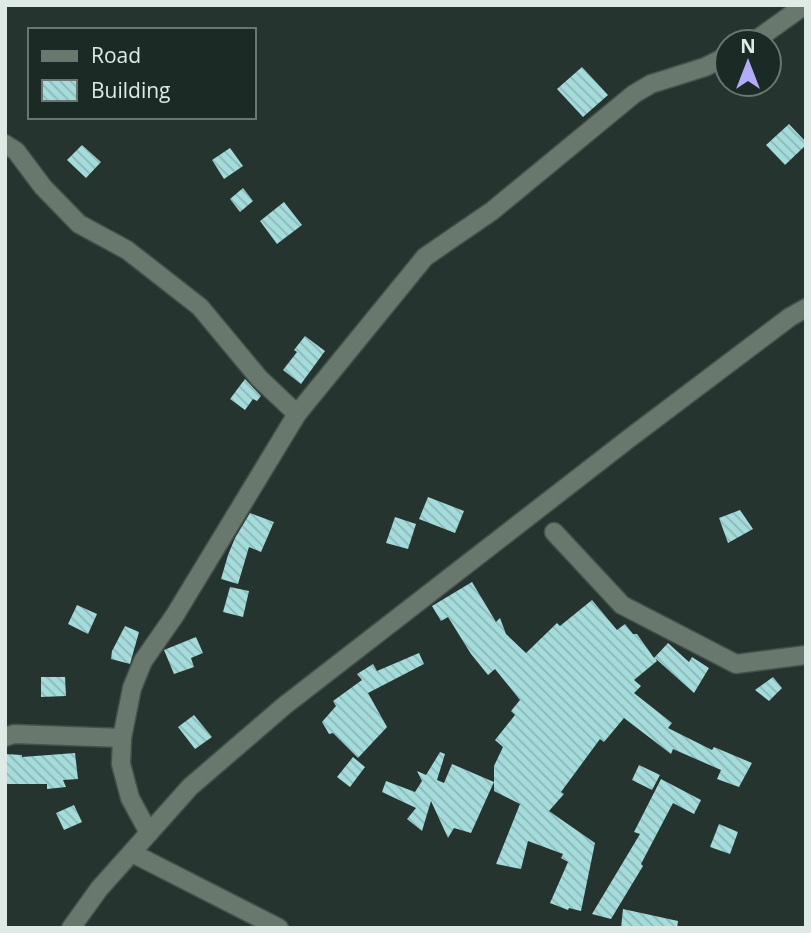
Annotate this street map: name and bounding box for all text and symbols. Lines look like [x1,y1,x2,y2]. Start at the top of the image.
legend [28,28,256,119]
north arrow [713,28,783,98]
text: N [740,33,756,59]
text: Road [91,41,141,69]
text: Building [91,76,170,104]

